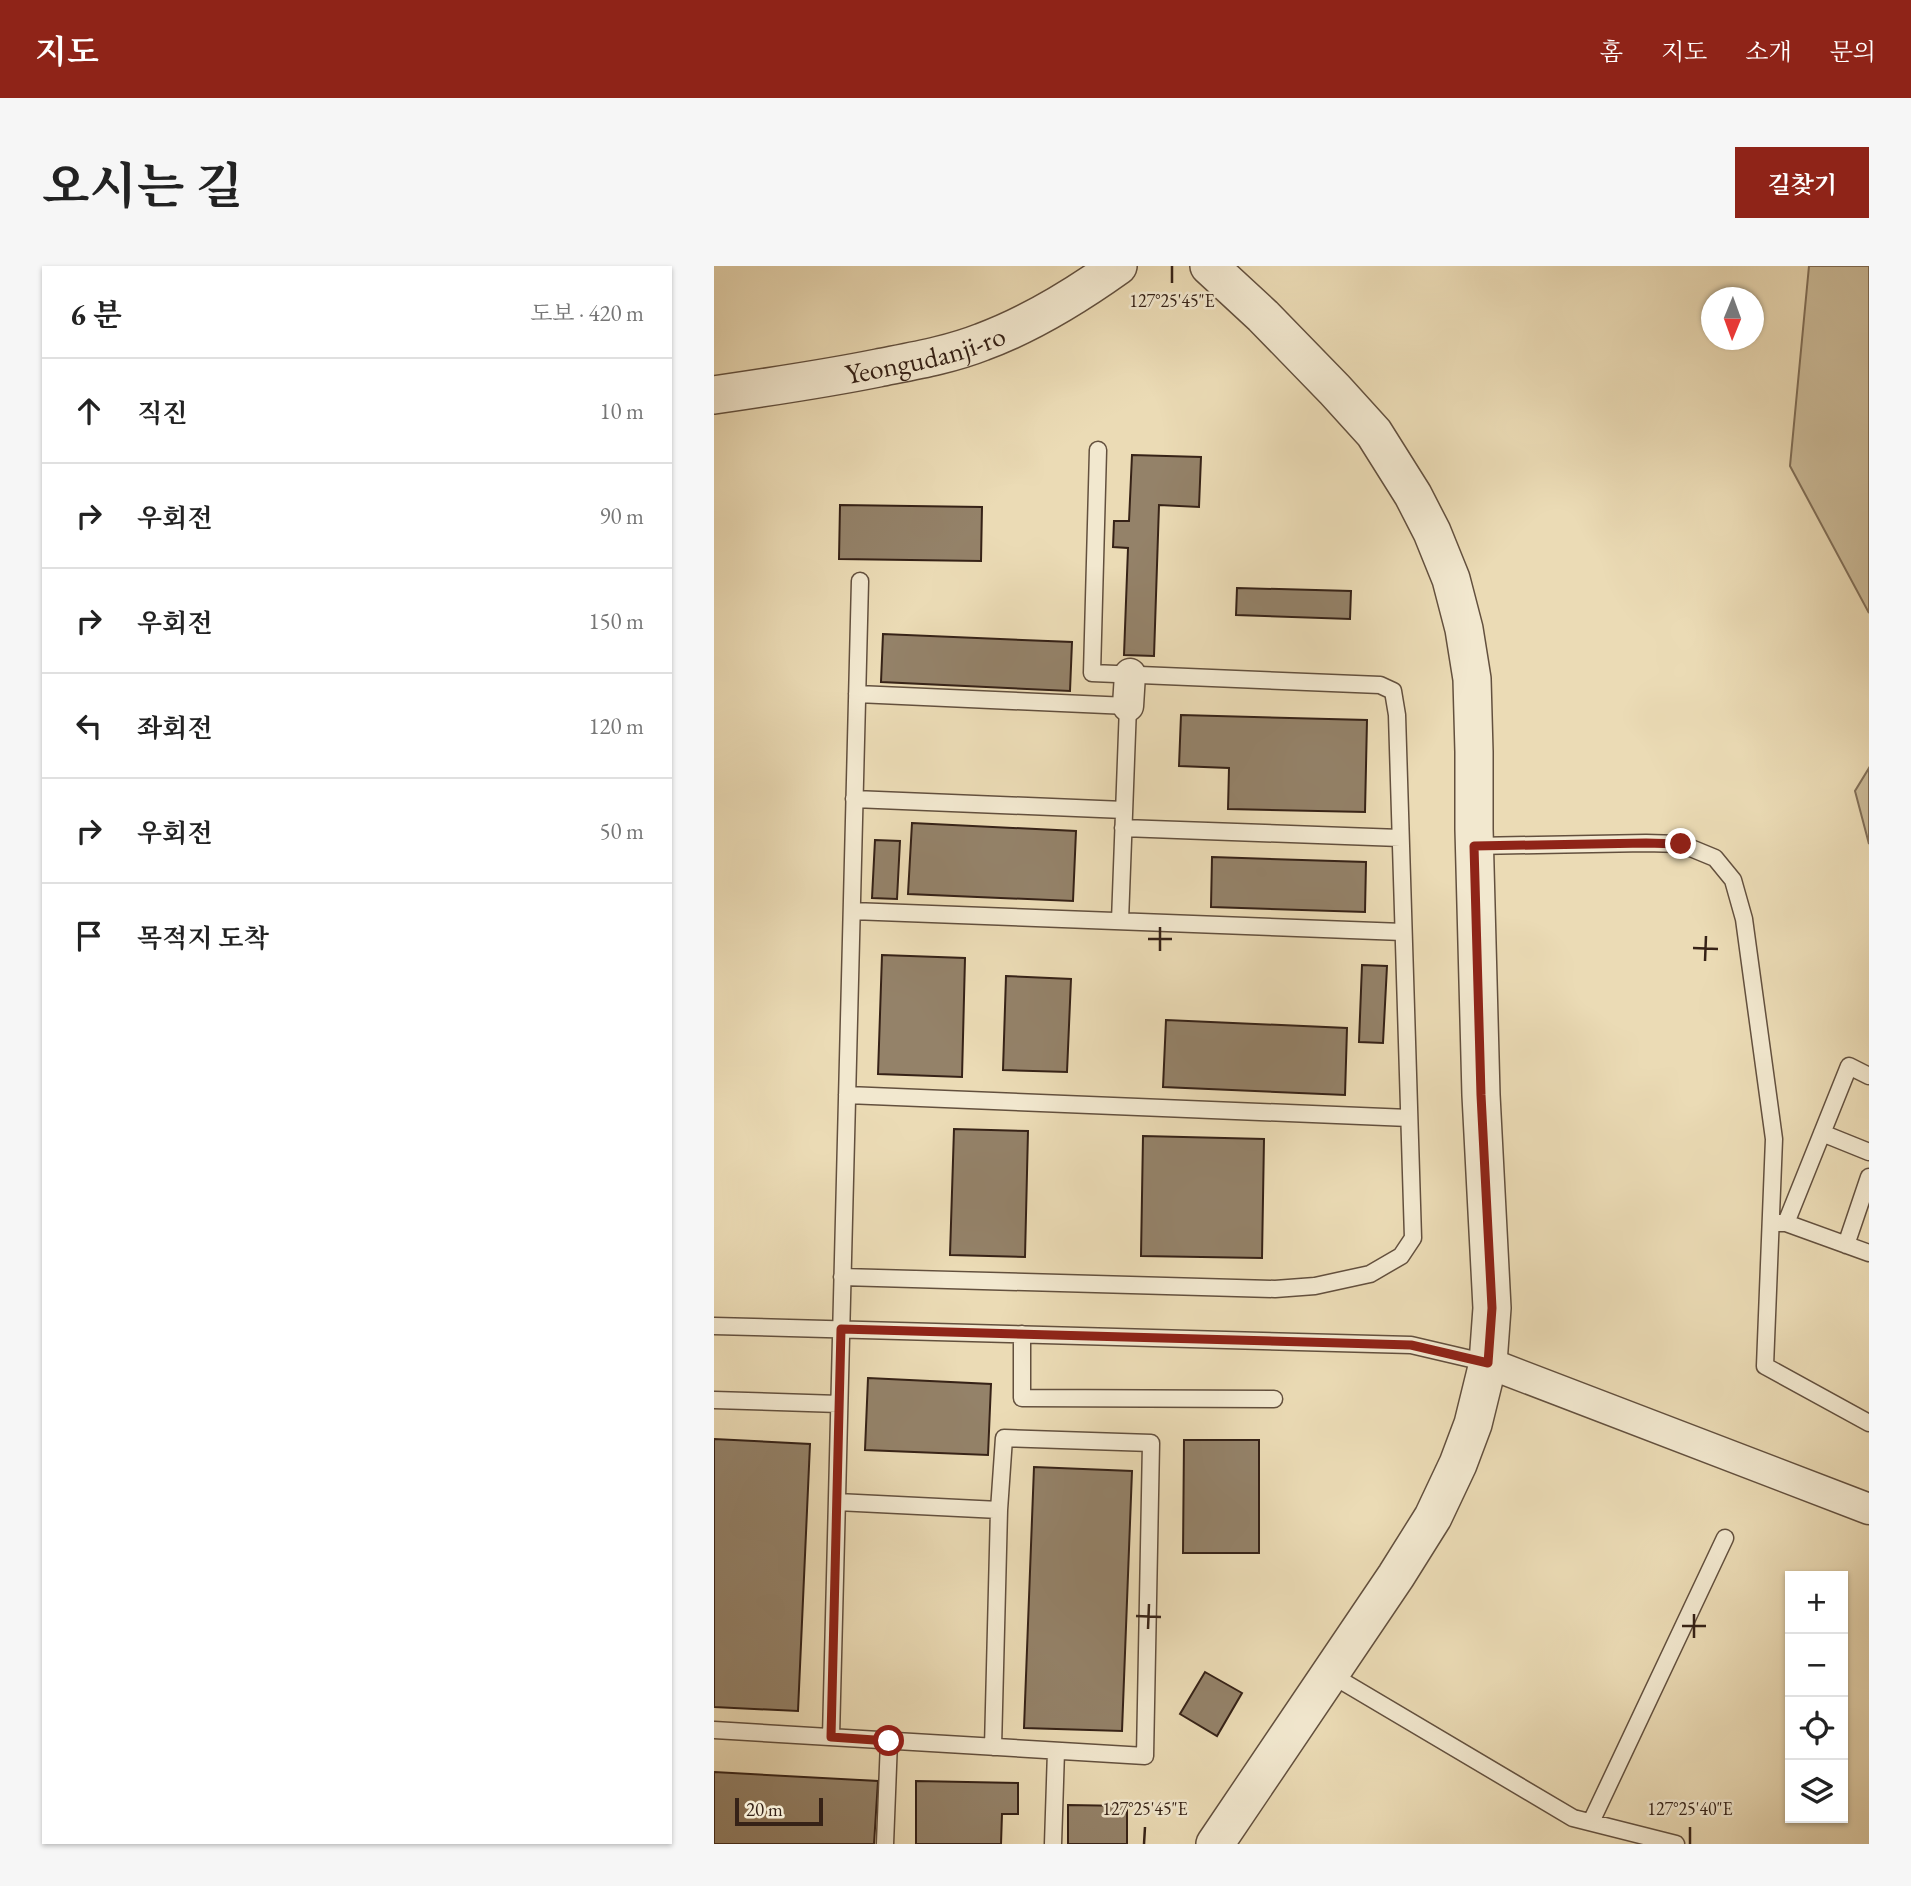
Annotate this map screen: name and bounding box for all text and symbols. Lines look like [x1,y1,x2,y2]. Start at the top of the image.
text: 지도 [35,30,99,73]
text: 홈 [1600,36,1623,67]
text: 지도 [1661,36,1707,67]
text: 소개 [1745,36,1792,67]
text: 문의 [1830,36,1876,67]
button: 길찾기 [1735,147,1869,218]
text: 오시는 길 [42,154,243,218]
north arrow [1701,287,1764,350]
text: 127°25'45"E [1129,289,1215,312]
text: 6 분 [70,295,122,334]
text: 도보 · 420 m [530,298,644,328]
street label: Yeongudanji-ro [842,317,1011,392]
icon: ahead [70,392,108,430]
text: 직진 [137,396,187,430]
text: 10 m [599,396,644,426]
icon: right [70,497,108,535]
text: 우회전 [137,501,212,535]
text: 90 m [599,501,644,531]
icon: right [70,602,108,640]
text: 우회전 [137,606,212,640]
text: 150 m [588,606,644,636]
icon: left [70,707,108,745]
text: 좌회전 [137,711,212,745]
text: 120 m [588,711,644,741]
icon: right [70,812,108,850]
text: 우회전 [137,816,212,850]
text: 50 m [599,816,644,846]
route end [1665,828,1696,859]
icon: arrive [70,917,108,955]
text: 목적지 도착 [137,921,269,955]
map controls [1785,1571,1848,1823]
button: + [1785,1571,1848,1634]
button: − [1785,1634,1848,1697]
button: locate [1785,1697,1848,1760]
route start [873,1725,904,1756]
button: layers [1785,1760,1848,1823]
scale bar [735,1795,822,1827]
text: 20 m [746,1797,783,1822]
text: 127°25'45"E [1102,1797,1188,1820]
text: 127°25'40"E [1647,1797,1733,1820]

